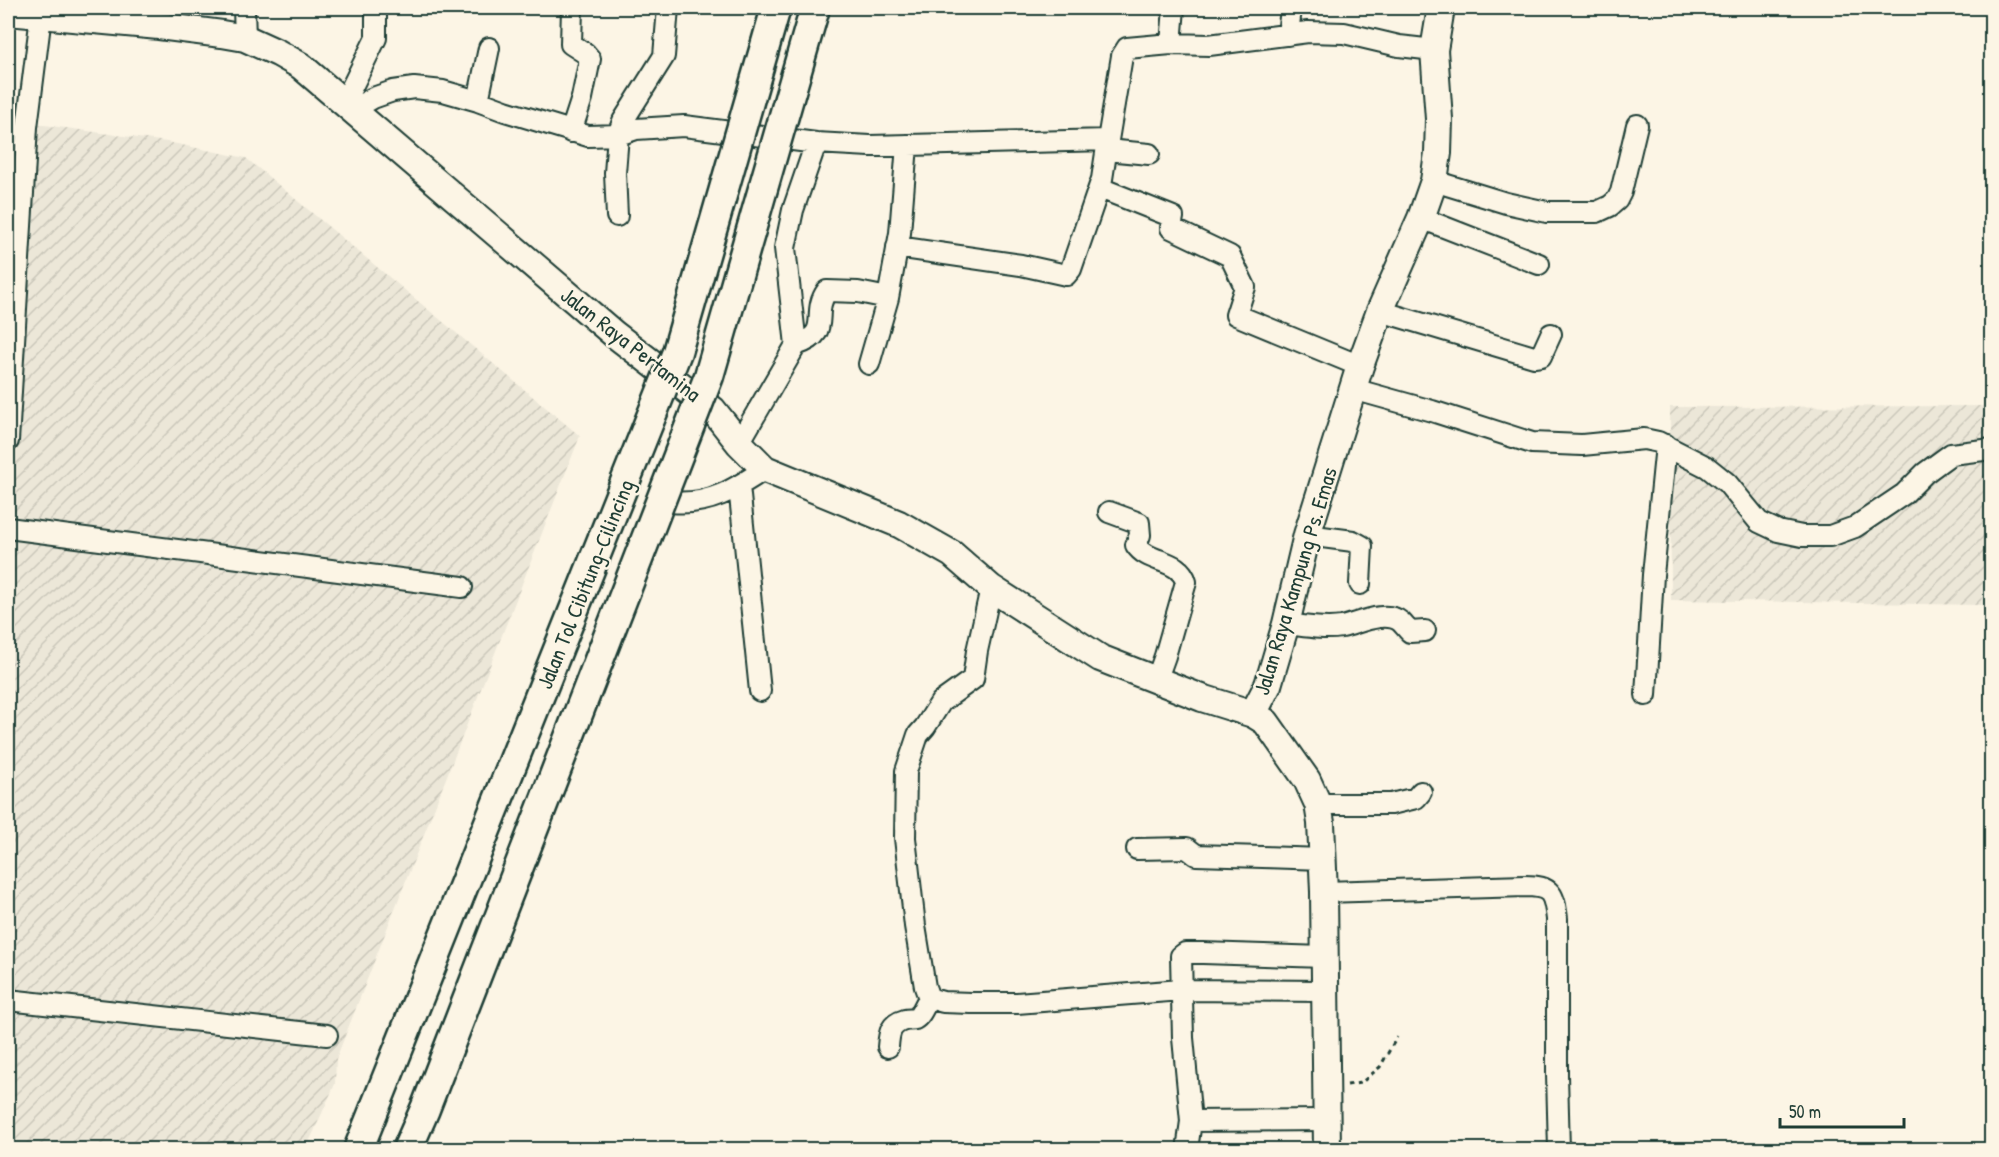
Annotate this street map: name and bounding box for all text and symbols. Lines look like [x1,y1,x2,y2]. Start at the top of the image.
street label: Jalan Raya Pertamina [555,280,708,408]
street label: Jalan Raya Kampung Ps. Emas [1246,464,1344,698]
street label: Jalan Tol Cibitung–Cilincing [529,475,641,693]
scale bar [1780,1091,1904,1129]
text: 50 m [1789,1099,1821,1124]

